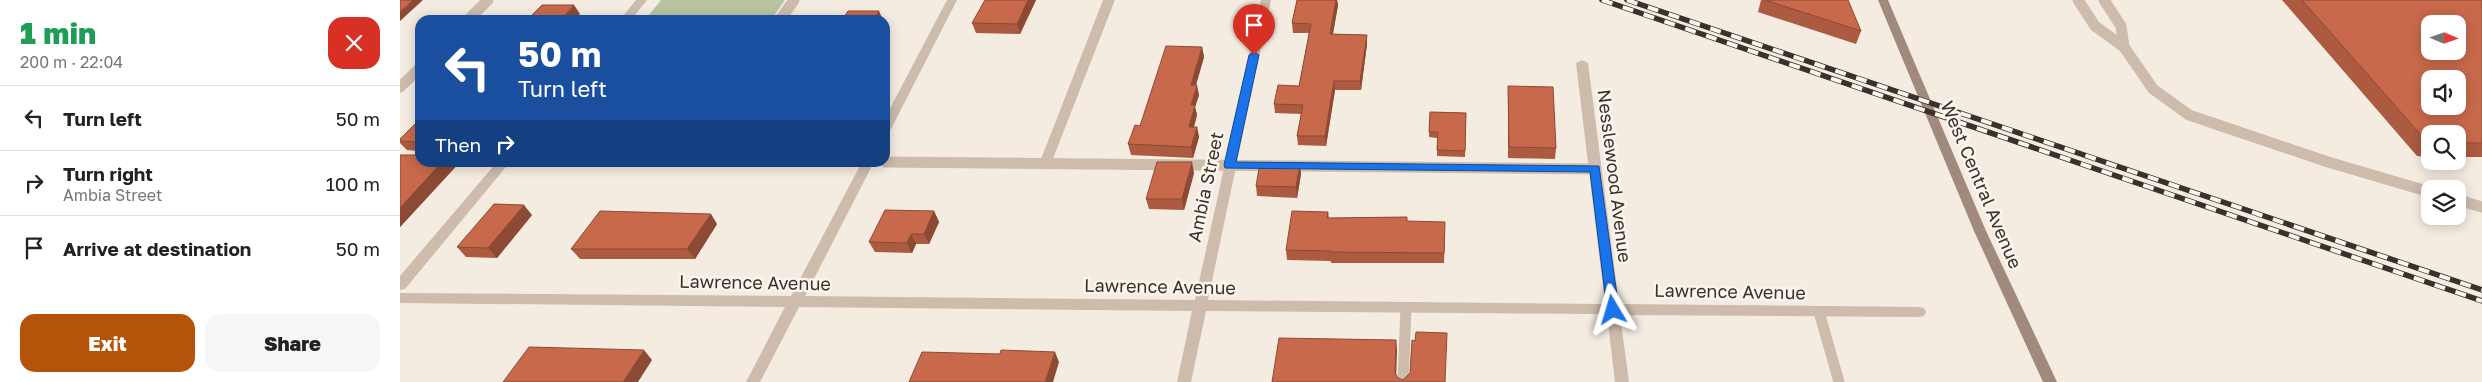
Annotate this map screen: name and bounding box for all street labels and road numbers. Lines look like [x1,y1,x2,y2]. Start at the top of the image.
street label: Nesslewood Avenue [1593,88,1637,264]
street label: West Central Avenue [1937,98,2027,272]
street label: Ambia Street [1183,130,1227,244]
street label: Lawrence Avenue [679,270,831,294]
street label: Lawrence Avenue [1084,274,1236,298]
street label: Lawrence Avenue [1654,279,1806,303]

